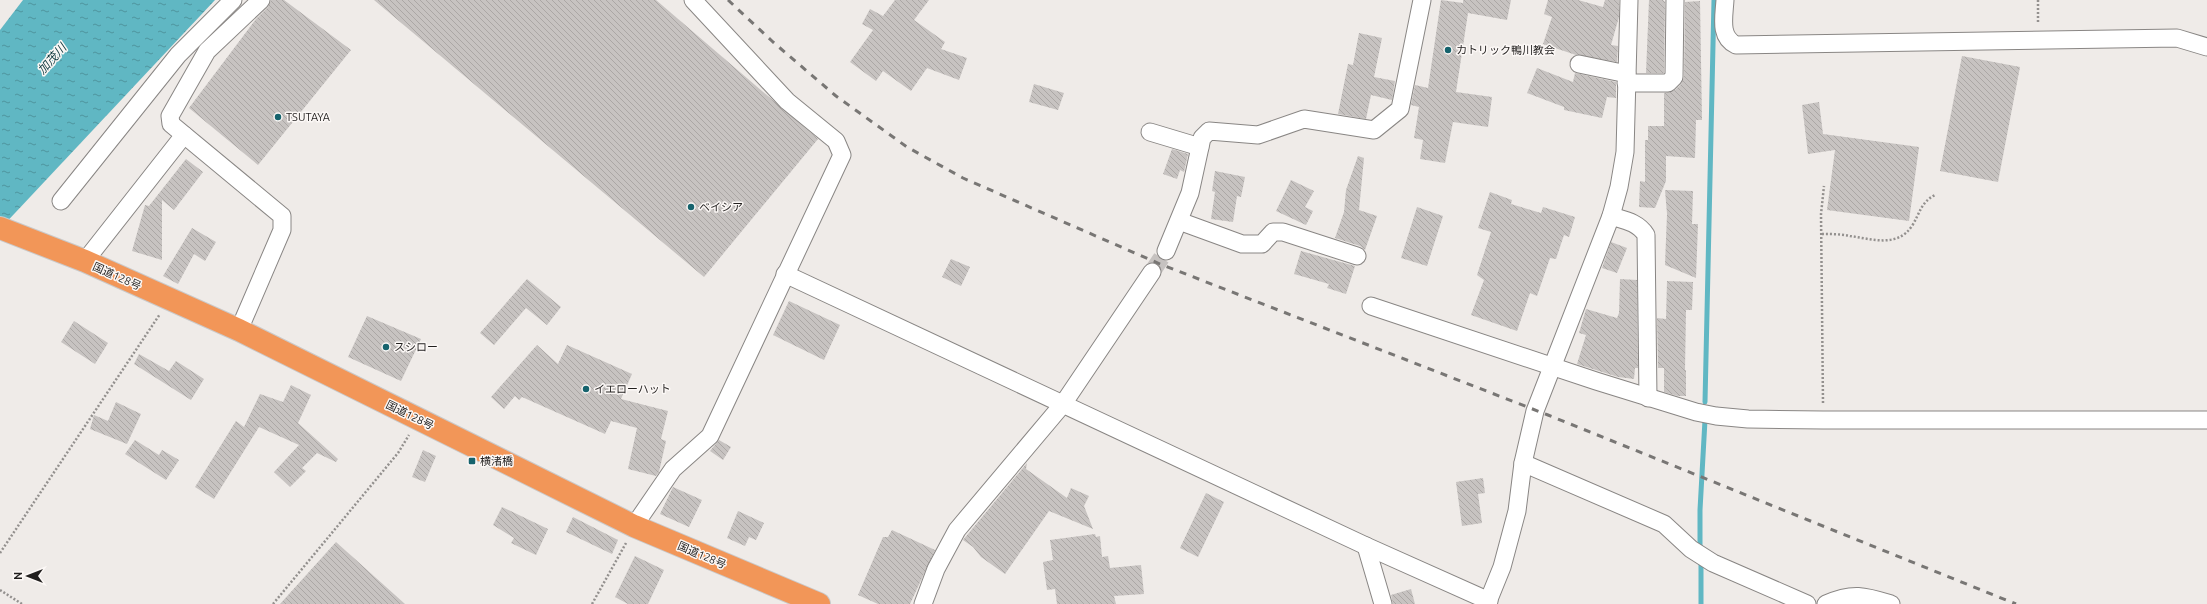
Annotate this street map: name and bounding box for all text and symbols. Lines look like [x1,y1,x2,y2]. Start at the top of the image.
water label: 加茂川 [35,39,70,76]
place label: カトリック鴨川教会 [1456,44,1555,56]
marker: カトリック鴨川教会 [1443,45,1453,55]
place label: TSUTAYA [286,111,331,123]
marker: TSUTAYA [273,112,283,122]
place label: ベイシア [699,201,743,213]
marker: ベイシア [686,202,696,212]
street label: 国道128号 [91,260,143,292]
place label: スシロー [394,341,438,353]
marker: スシロー [381,342,391,352]
place label: イエローハット [594,383,671,395]
marker: イエローハット [581,384,591,394]
street label: 国道128号 [384,398,436,432]
place label: 横渚橋 [480,455,513,467]
marker: 横渚橋 [467,456,477,466]
street label: 国道128号 [676,539,728,571]
north arrow [8,556,48,596]
text: N [12,572,24,580]

